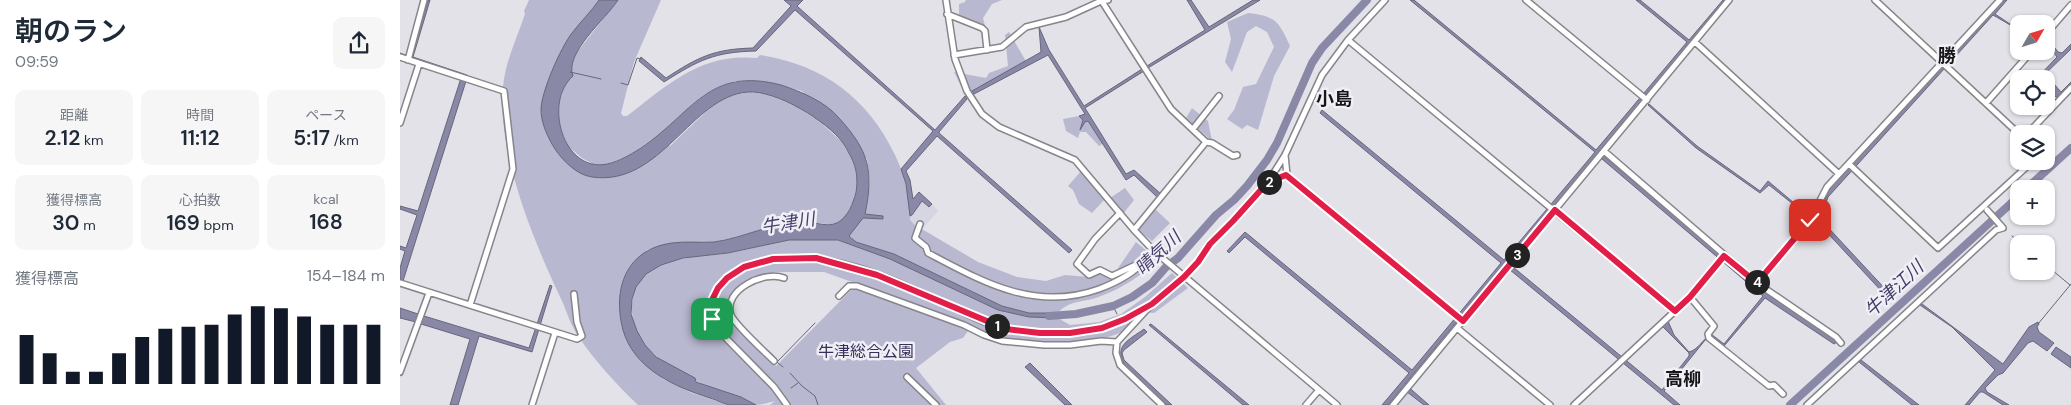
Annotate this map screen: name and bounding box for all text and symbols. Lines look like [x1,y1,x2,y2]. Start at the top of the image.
text: 朝のラン [15,13,127,50]
north arrow [2010,15,2055,60]
map controls [2010,15,2055,280]
button: share [333,17,385,69]
district label: 勝 [1938,44,1956,68]
text: 09:59 [15,51,59,72]
button: locate [2010,70,2055,115]
district label: 小島 [1316,87,1352,111]
text: 距離 [60,106,88,124]
text: 時間 [186,106,214,124]
text: ペース [305,106,347,124]
text: 2.12 [44,124,80,152]
text: 11:12 [180,124,220,152]
text: 5:17 [293,124,330,152]
button: layers [2010,125,2055,170]
text: km [80,131,104,149]
text: /km [330,131,359,149]
pin: 2 [1256,170,1282,194]
text: 2 [1265,173,1274,191]
button: + [2010,180,2055,225]
text: kcal [313,190,339,208]
text: 獲得標高 [46,191,102,209]
text: 心拍数 [179,191,221,209]
pin [1789,199,1831,241]
icon: check [1796,206,1824,234]
water label: 牛津川 [759,207,819,239]
text: 168 [309,208,343,236]
text: 30 [52,209,80,237]
text: 169 [166,209,200,237]
text: m [80,216,96,234]
text: bpm [200,216,234,234]
water label: 晴気川 [1130,224,1187,280]
button: − [2010,235,2055,280]
pin: 3 [1504,242,1530,268]
text: 3 [1513,246,1522,264]
water label: 牛津江川 [1859,254,1930,322]
text: 154–184 m [307,265,385,286]
text: 獲得標高 [15,268,79,289]
pin: 4 [1744,270,1770,294]
text: 4 [1753,273,1762,291]
pin [691,298,733,340]
icon: arrive [698,305,726,333]
pin: 1 [984,314,1010,338]
text: 1 [995,317,1000,335]
park label: 牛津総合公園 [818,341,914,362]
district label: 高柳 [1665,367,1701,391]

